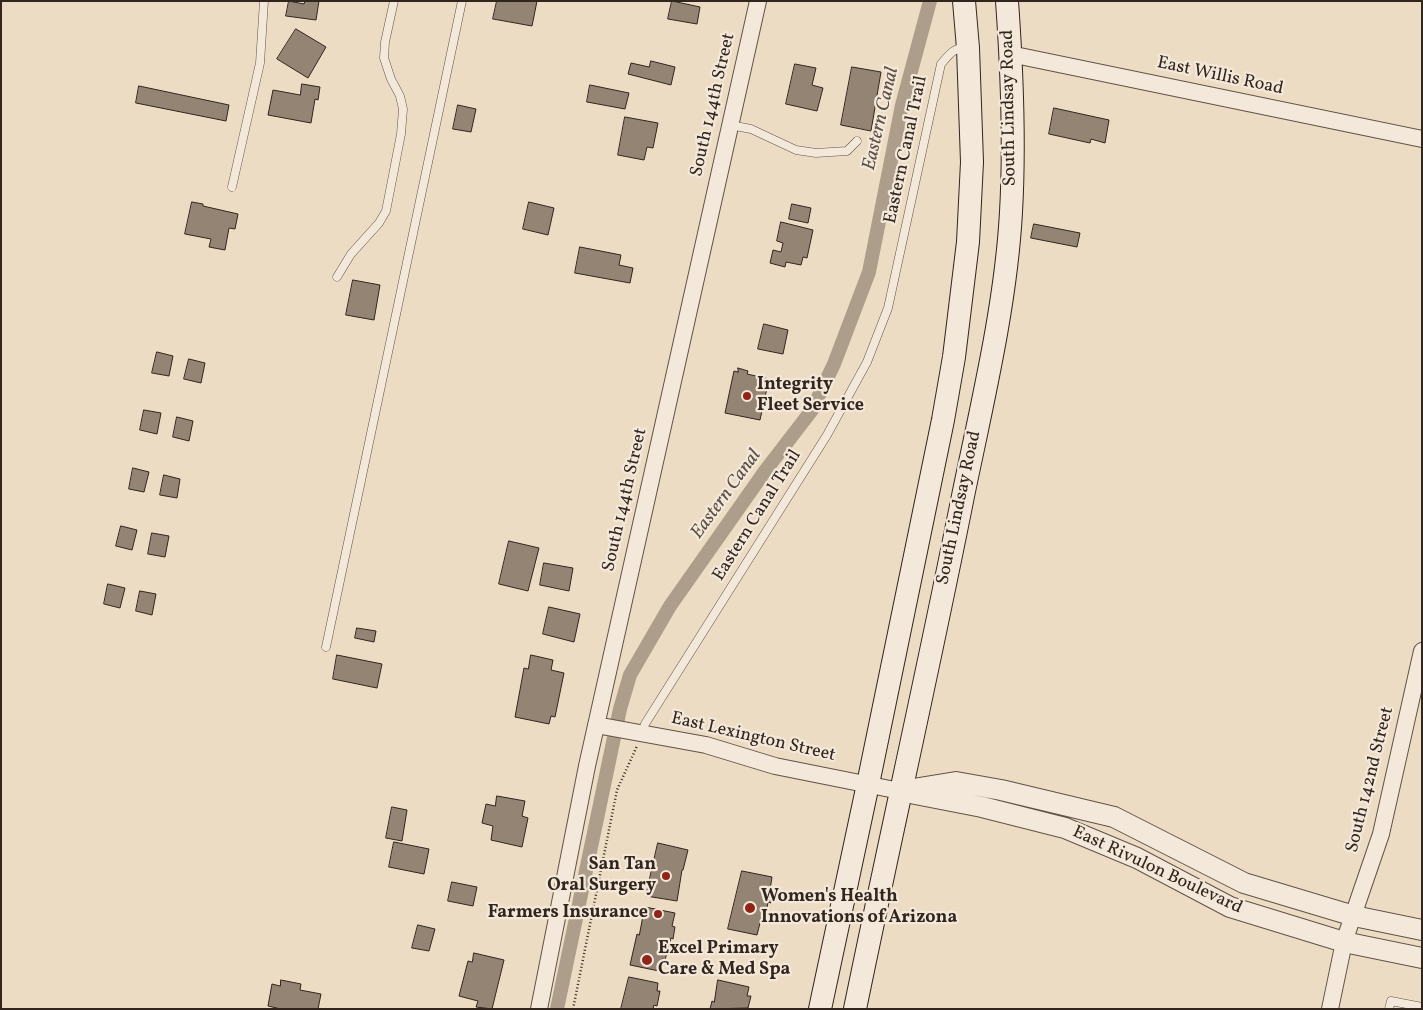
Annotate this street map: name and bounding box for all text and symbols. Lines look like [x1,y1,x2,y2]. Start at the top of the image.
street label: South Lindsay Road [998,29,1022,187]
street label: South 144th Street [687,31,741,179]
street label: East Willis Road [1155,53,1285,101]
water label: Eastern Canal [859,65,905,173]
street label: Eastern Canal Trail [881,74,933,226]
place label: Integrity Fleet Service [757,375,864,418]
marker: Integrity Fleet Service [741,390,753,402]
street label: South 144th Street [599,426,653,574]
street label: South Lindsay Road [933,429,987,587]
water label: Eastern Canal [687,446,767,544]
street label: Eastern Canal Trail [709,446,807,586]
street label: South 142nd Street [1342,705,1400,855]
street label: East Lexington Street [669,709,837,767]
street label: East Rivulon Boulevard [1069,822,1245,920]
place label: San Tan Oral Surgery [547,855,656,898]
marker: San Tan Oral Surgery [660,870,672,882]
place label: Women's Health Innovations of Arizona [761,887,957,930]
marker: Women's Health Innovations of Arizona [743,901,757,915]
place label: Farmers Insurance [488,903,648,925]
marker: Farmers Insurance [652,908,664,920]
place label: Excel Primary Care & Med Spa [658,939,790,982]
marker: Excel Primary Care & Med Spa [640,953,654,967]

